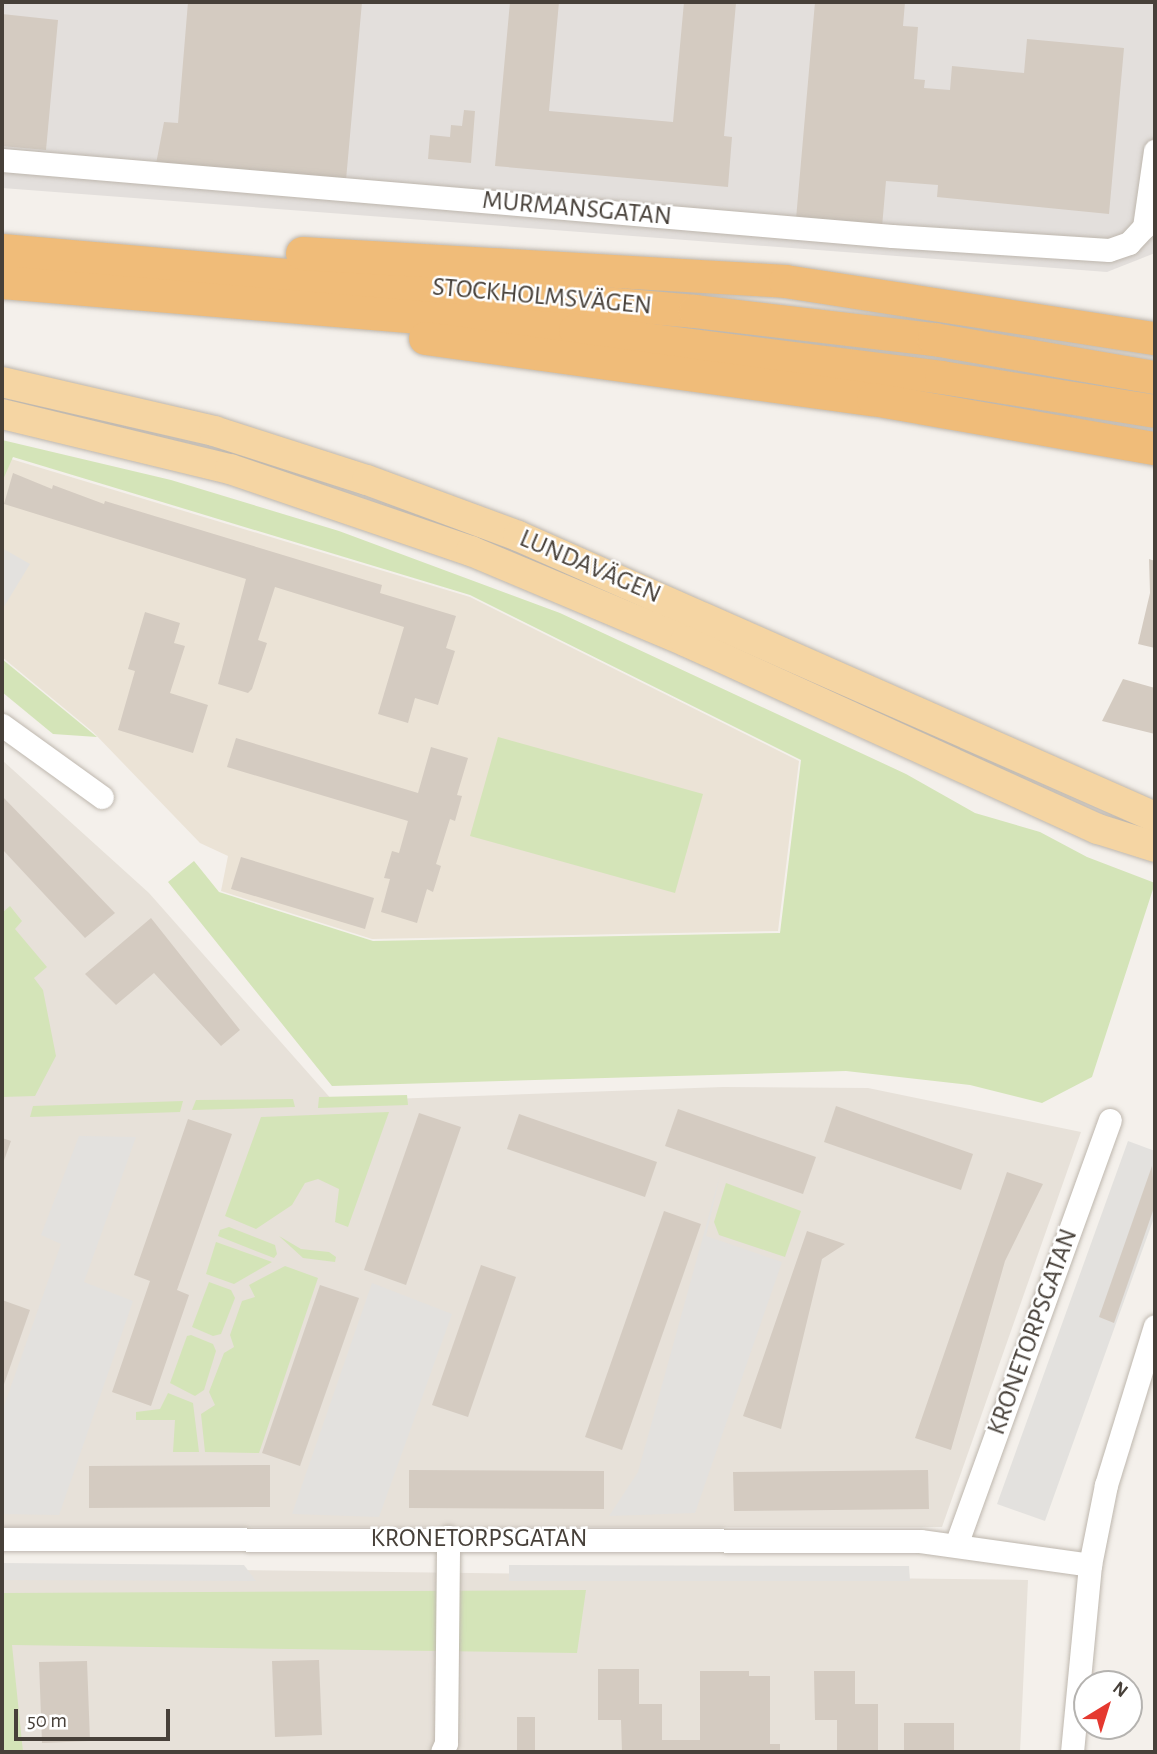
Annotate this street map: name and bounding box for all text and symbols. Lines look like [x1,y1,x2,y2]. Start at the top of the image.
street label: MURMANSGATAN [481,185,673,233]
street label: STOCKHOLMSVÄGEN [431,272,653,322]
street label: LUNDAVÄGEN [515,523,665,611]
street label: KRONETORPSGATAN [981,1225,1085,1439]
street label: KRONETORPSGATAN [371,1523,587,1555]
north arrow [1073,1670,1143,1740]
text: N [1109,1678,1131,1701]
scale bar [18,1694,173,1738]
text: 50 m [27,1710,67,1731]

